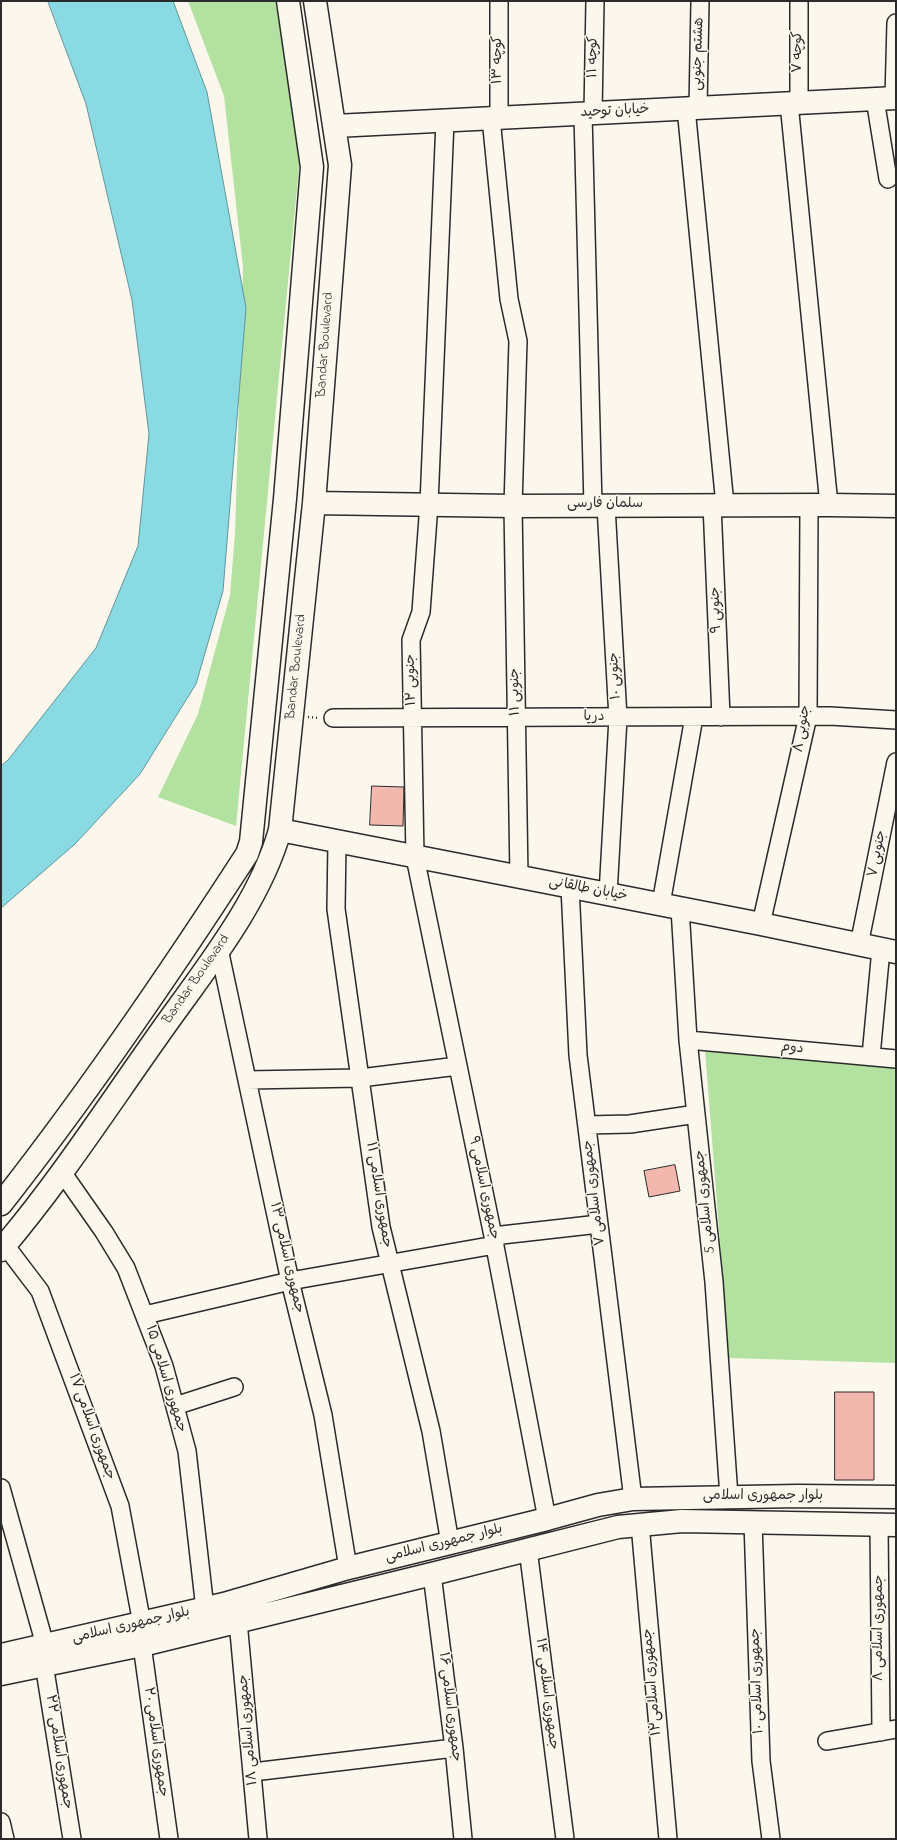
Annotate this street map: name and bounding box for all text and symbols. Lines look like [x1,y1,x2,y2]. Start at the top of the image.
street label: هشتم جنوبی [689,17,709,91]
street label: کوچه ۷ [791,31,807,73]
street label: کوچه ۱۳ [491,36,507,84]
street label: کوچه ۱۱ [585,36,603,78]
street label: خیابان توحید [580,102,650,122]
street label: Bandar Boulevard [314,292,338,398]
street label: سلمان فارسی [567,497,643,513]
street label: ۹ جنوبی [708,586,726,634]
street label: Bandar Boulevard [283,614,311,720]
street label: ۱۰ جنوبی [606,652,626,700]
street label: ۱۲ جنوبی [403,654,421,706]
street label: ۱۱ جنوبی [507,668,525,716]
street label: ۸ جنوبی [791,704,815,754]
street label: دریا [584,710,604,726]
street label: ۷ جنوبی [865,829,891,879]
street label: خیابان طالقانی [547,874,629,906]
street label: Bandar Boulevard [160,932,234,1028]
street label: دوم [780,1040,804,1058]
street label: جمهوری اسلامی ۹ [464,1135,502,1241]
street label: جمهوری اسلامی ۷ [580,1139,610,1247]
street label: جمهوری اسلامی ۱۱ [361,1141,395,1249]
street label: جمهوری اسلامی 5 [692,1149,720,1255]
street label: جمهوری اسلامی ۱۳ [265,1201,307,1315]
street label: جمهوری اسلامی ۱۵ [141,1323,189,1435]
street label: جمهوری اسلامی ۱۷ [64,1372,118,1482]
street label: بلوار جمهوری اسلامی [703,1489,823,1505]
street label: بلوار جمهوری اسلامی [384,1521,504,1567]
street label: جمهوری اسلامی ۸ [872,1575,888,1681]
street label: بلوار جمهوری اسلامی [71,1604,191,1648]
street label: جمهوری اسلامی۱۲ [640,1628,666,1736]
street label: جمهوری اسلامی ۱۰ [748,1628,768,1734]
street label: جمهوری اسلامی ۱۴ [531,1637,561,1751]
street label: جمهوری اسلامی ۱۶ [434,1651,464,1763]
street label: جمهوری اسلامی ۱۸ [236,1674,262,1786]
street label: جمهوری اسلامی ۲۰ [139,1686,171,1798]
street label: جمهوری اسلامی ۲۲ [41,1694,75,1810]

